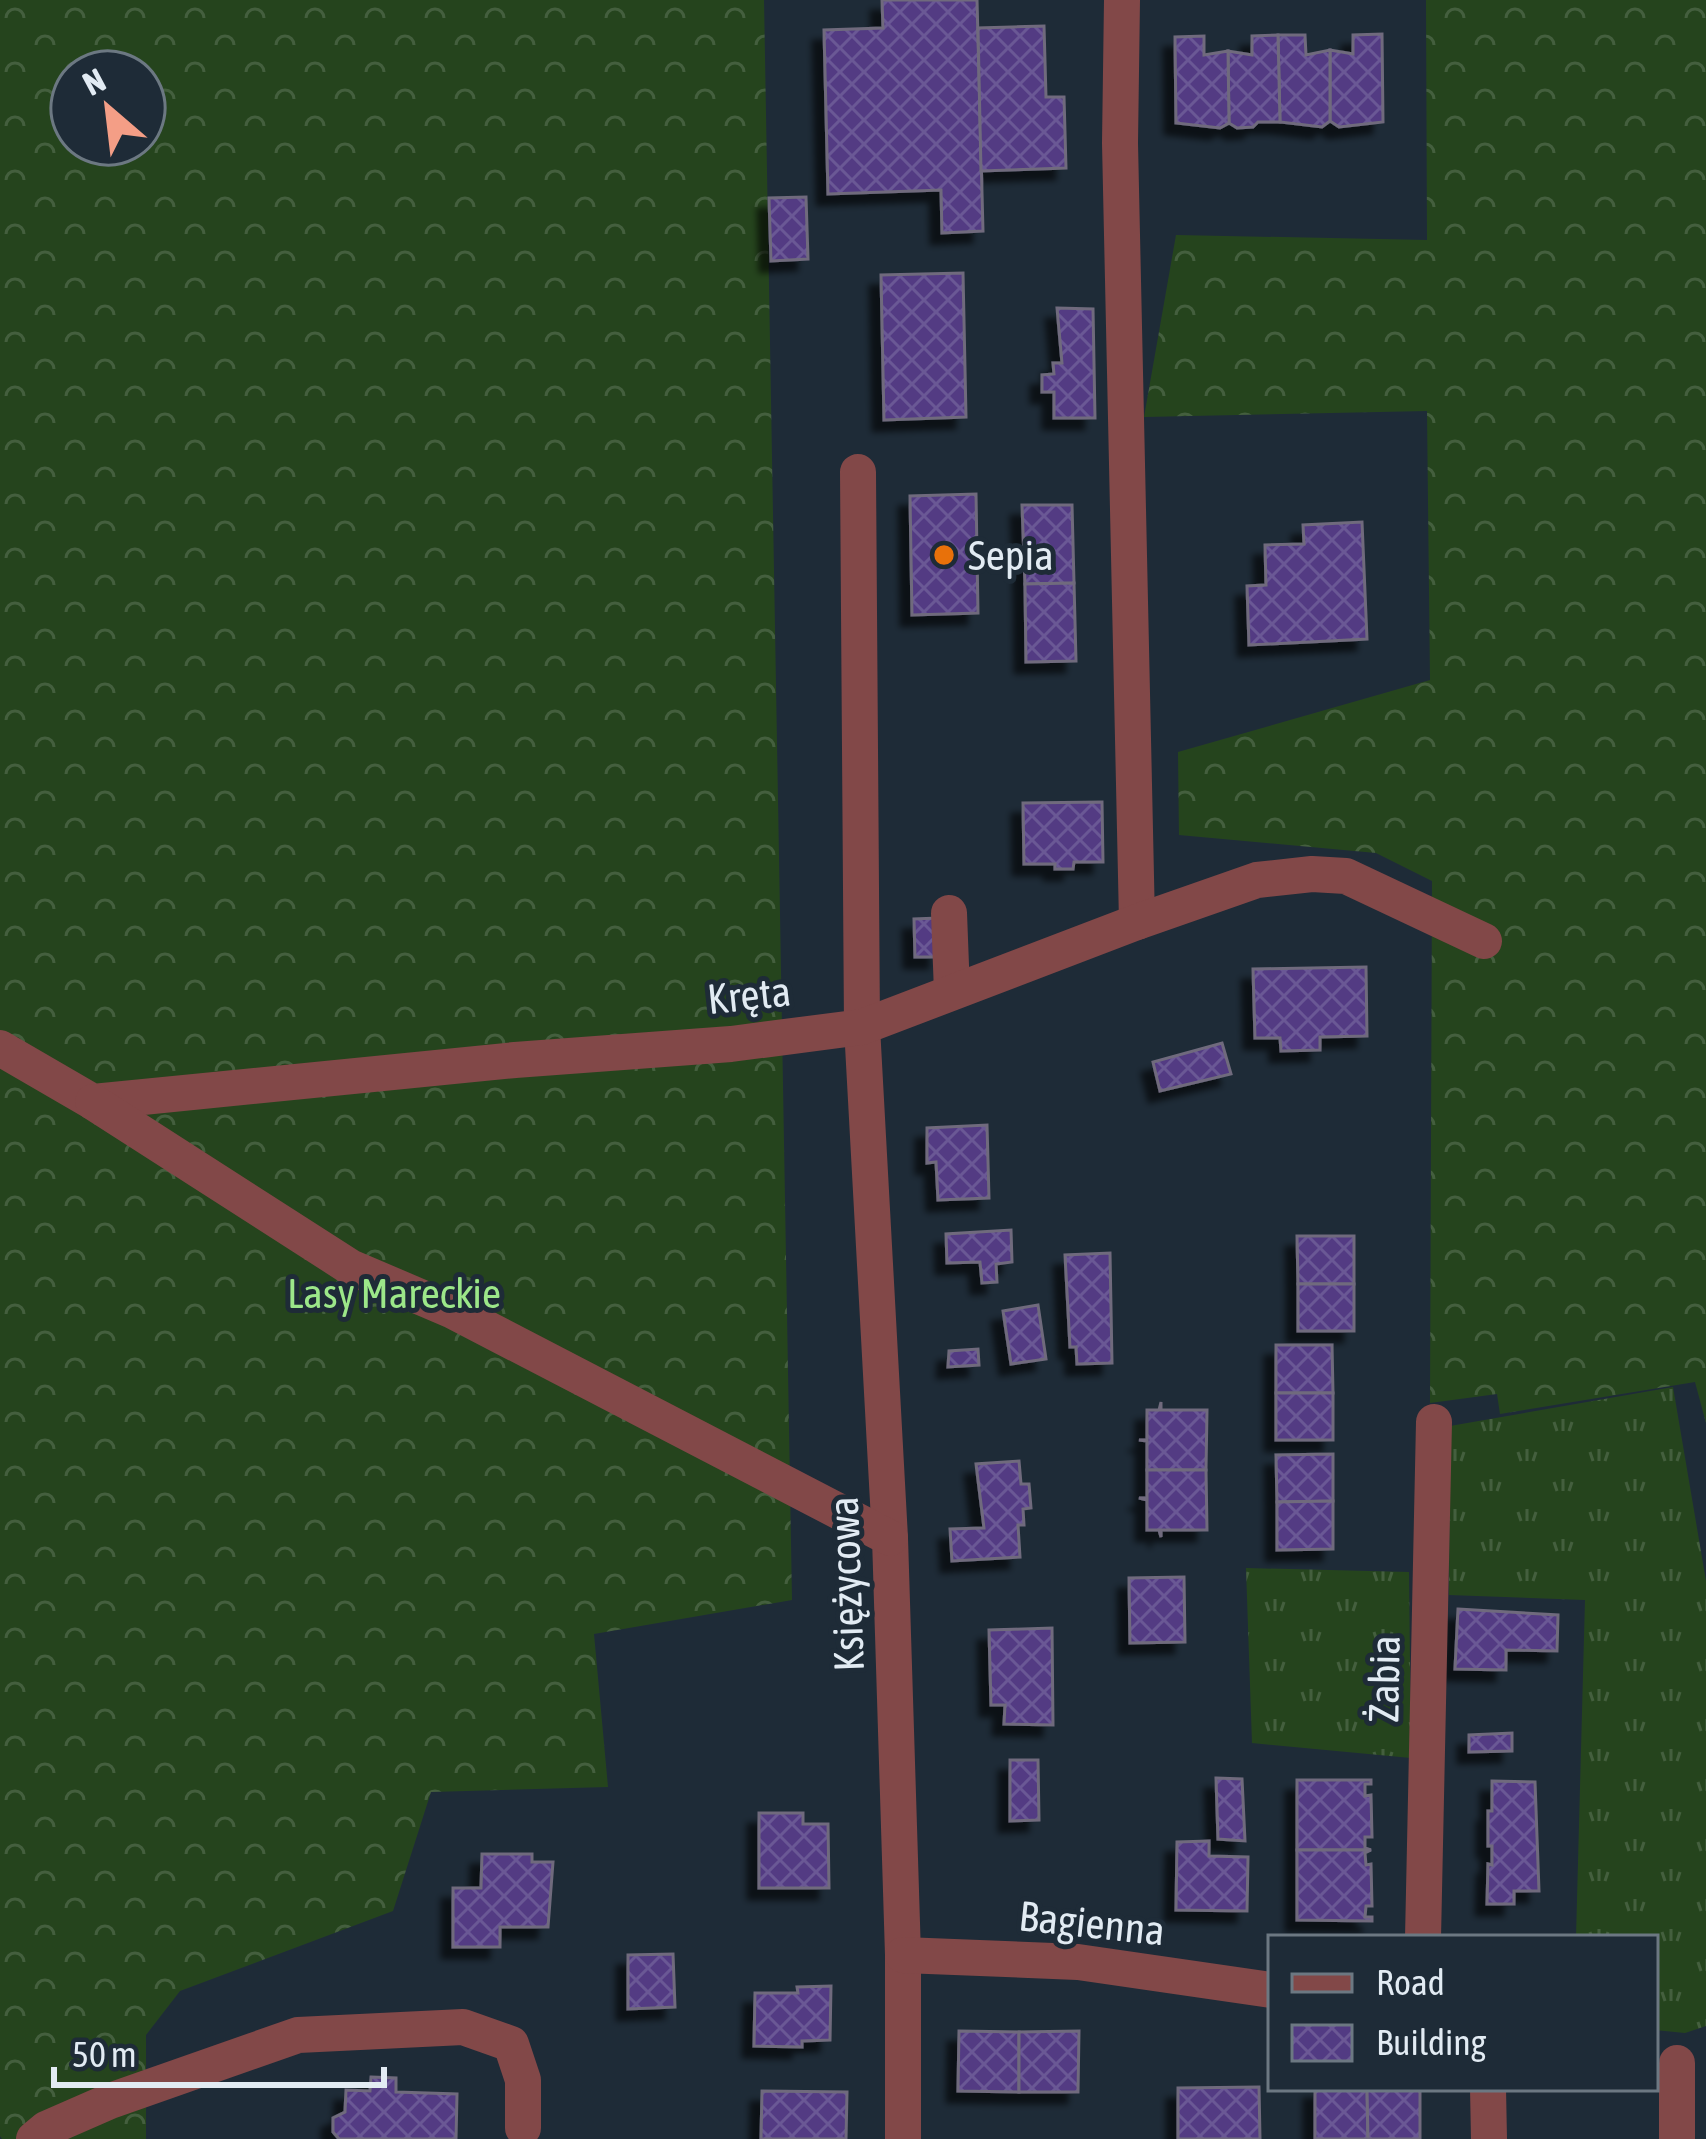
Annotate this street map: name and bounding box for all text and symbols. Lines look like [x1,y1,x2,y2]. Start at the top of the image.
north arrow [48,48,168,168]
text: N [76,60,111,103]
place label: Sepia [968,531,1054,579]
marker: Sepia [931,542,957,568]
street label: Kręta [705,967,793,1023]
park label: Lasy Mareckie [287,1269,501,1317]
street label: Księżycowa [819,1496,873,1672]
street label: Żabia [1359,1635,1409,1723]
street label: Bagienna [1017,1891,1167,1955]
legend [1268,1935,1658,2091]
text: Road [1376,1961,1445,2003]
scale bar [54,2013,384,2087]
text: Building [1376,2021,1487,2063]
text: 50 m [72,2033,137,2075]

